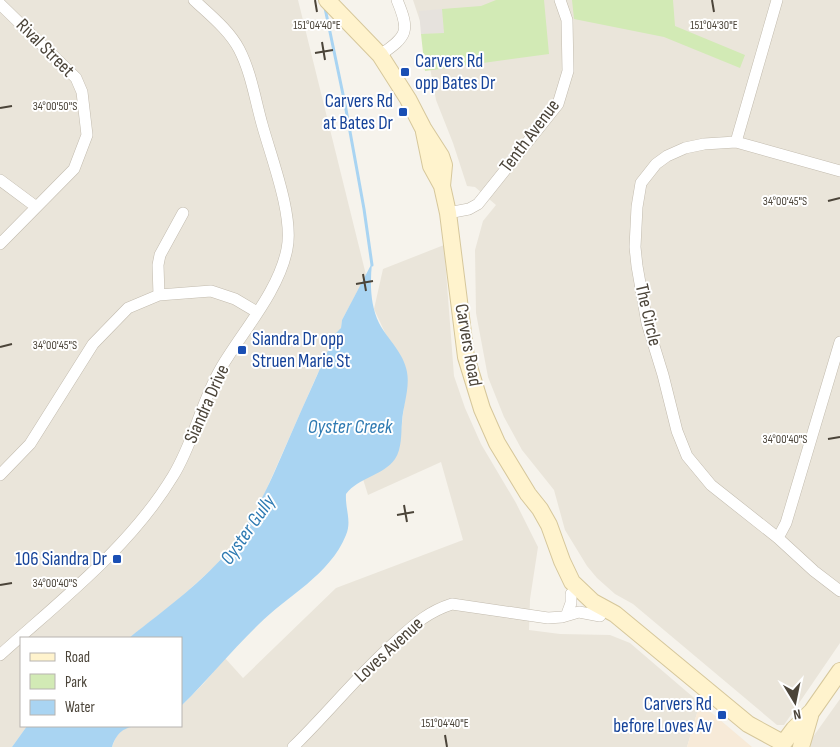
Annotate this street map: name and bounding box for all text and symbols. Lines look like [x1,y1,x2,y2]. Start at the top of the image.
street label: Rival Street [11,14,79,82]
text: 151°04'40"E [293,18,341,33]
text: 151°04'30"E [690,18,738,33]
place label: Carvers Rd opp Bates Dr [415,50,496,95]
marker: Carvers Rd opp Bates Dr [399,66,411,78]
place label: Carvers Rd at Bates Dr [323,90,394,135]
street label: Tenth Avenue [495,95,565,177]
text: 34°00'50"S [33,99,77,114]
marker: Carvers Rd at Bates Dr [397,106,409,118]
text: 34°00'45"S [763,194,807,209]
street label: The Circle [630,282,666,348]
street label: Carvers Road [449,302,487,388]
place label: Siandra Dr opp Struen Marie St [252,328,350,373]
text: 34°00'45"S [33,338,77,353]
marker: Siandra Dr opp Struen Marie St [236,344,248,356]
street label: Siandra Drive [179,361,235,447]
water label: Oyster Creek [308,415,393,439]
text: 34°00'40"S [763,432,807,447]
water label: Oyster Gully [215,489,281,569]
place label: 106 Siandra Dr [15,548,108,571]
marker: 106 Siandra Dr [111,553,123,565]
text: 34°00'40"S [33,576,77,591]
street label: Loves Avenue [350,612,428,688]
legend [20,637,182,727]
text: Road [65,648,90,667]
text: Park [65,673,87,692]
north arrow [770,677,820,727]
place label: Carvers Rd before Loves Av [613,693,712,738]
text: Water [65,698,96,717]
text: N [792,705,802,723]
marker: Carvers Rd before Loves Av [716,709,728,721]
text: 151°04'40"E [421,716,469,731]

